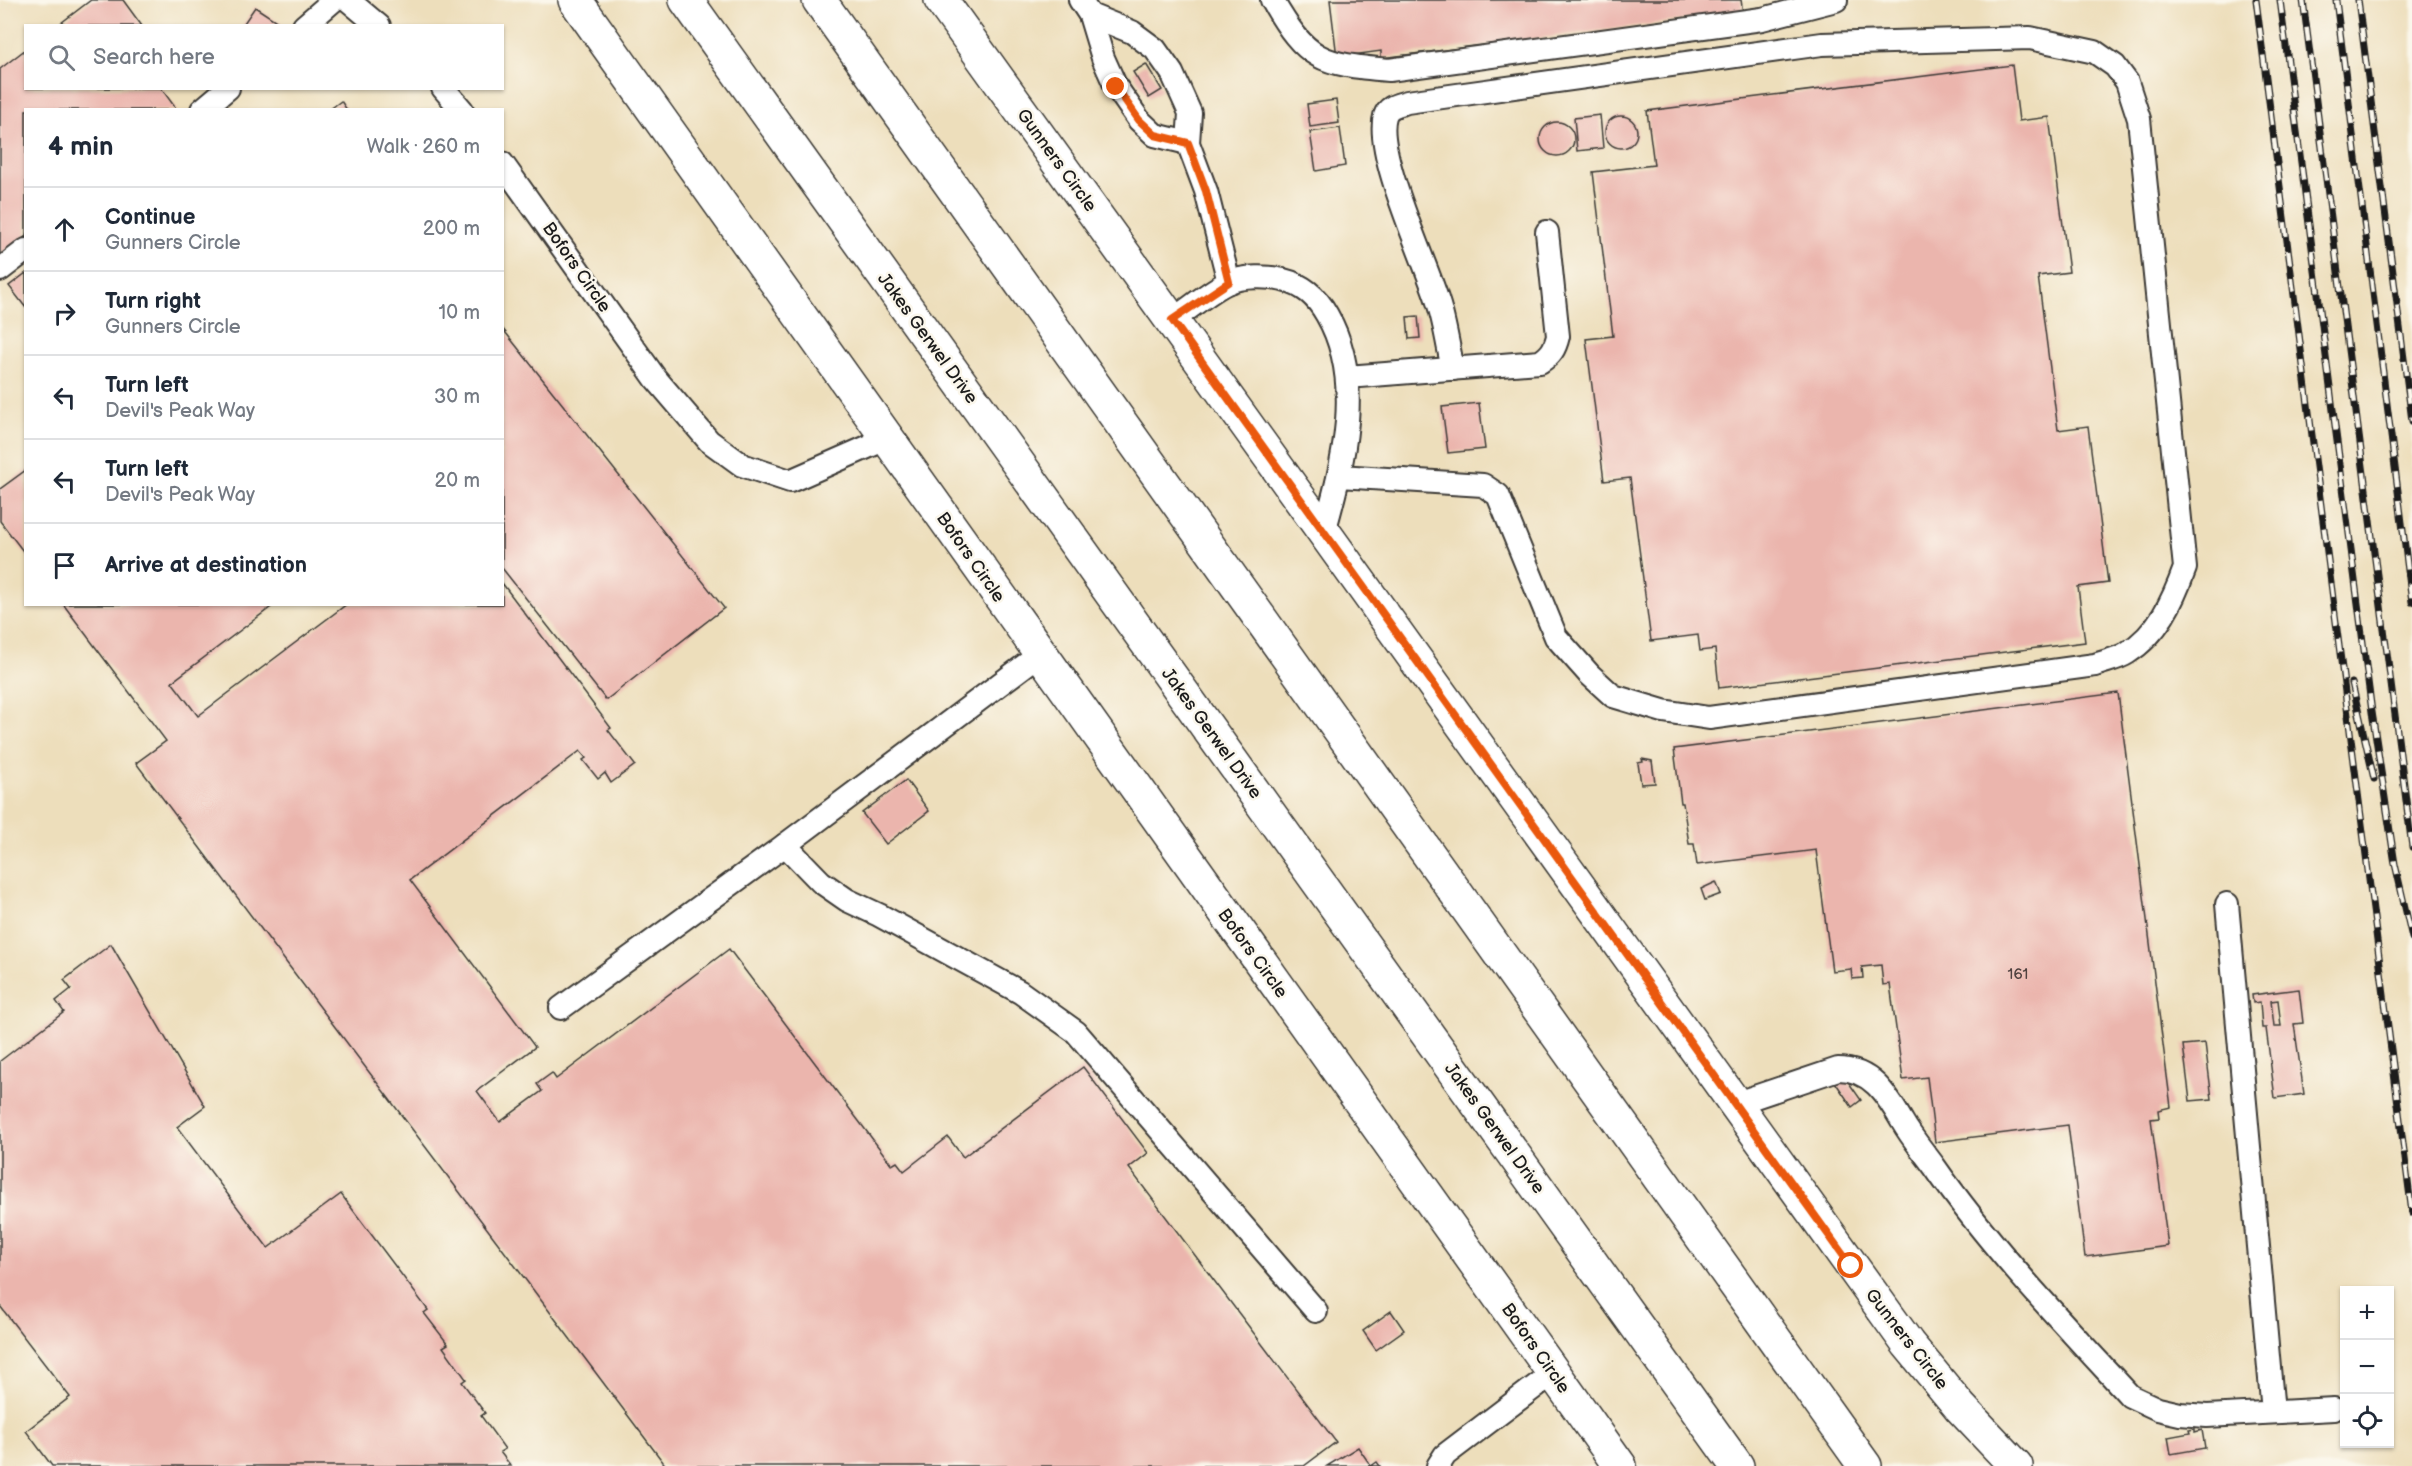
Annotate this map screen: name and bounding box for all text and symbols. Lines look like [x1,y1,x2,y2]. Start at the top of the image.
search box [24,24,504,90]
icon: search [45,41,78,74]
text: Search here [93,44,215,71]
route end [1102,73,1128,99]
street label: Gunners Circle [1012,105,1101,216]
text: 4 min [48,132,113,163]
text: Walk · 260 m [367,135,480,159]
text: Continue [105,204,195,231]
icon: ahead [48,213,81,246]
text: 200 m [423,217,480,241]
street label: Bofors Circle [538,218,616,317]
text: Gunners Circle [105,231,241,255]
street label: Jakes Gerwel Drive [873,269,982,408]
text: Turn right [105,288,201,315]
icon: right [48,297,81,330]
text: 10 m [439,301,480,325]
text: Gunners Circle [105,315,241,339]
text: Turn left [105,372,189,399]
icon: left [48,381,81,414]
text: 30 m [434,385,480,409]
text: Devil's Peak Way [105,399,255,423]
text: Turn left [105,456,189,483]
icon: left [48,465,81,498]
text: 20 m [435,469,480,493]
text: Devil's Peak Way [105,483,255,507]
street label: Bofors Circle [932,508,1010,607]
icon: arrive [48,549,81,582]
text: Arrive at destination [105,552,307,579]
street label: Jakes Gerwel Drive [1157,664,1266,803]
street label: Bofors Circle [1213,905,1292,1002]
house number: 161 [2008,965,2028,984]
street label: Jakes Gerwel Drive [1440,1059,1549,1198]
route start [1837,1252,1863,1278]
street label: Gunners Circle [1861,1285,1953,1394]
map controls [2340,1286,2394,1448]
button: + [2340,1286,2394,1340]
street label: Bofors Circle [1497,1299,1575,1398]
button: − [2340,1340,2394,1394]
button: locate [2340,1394,2394,1448]

